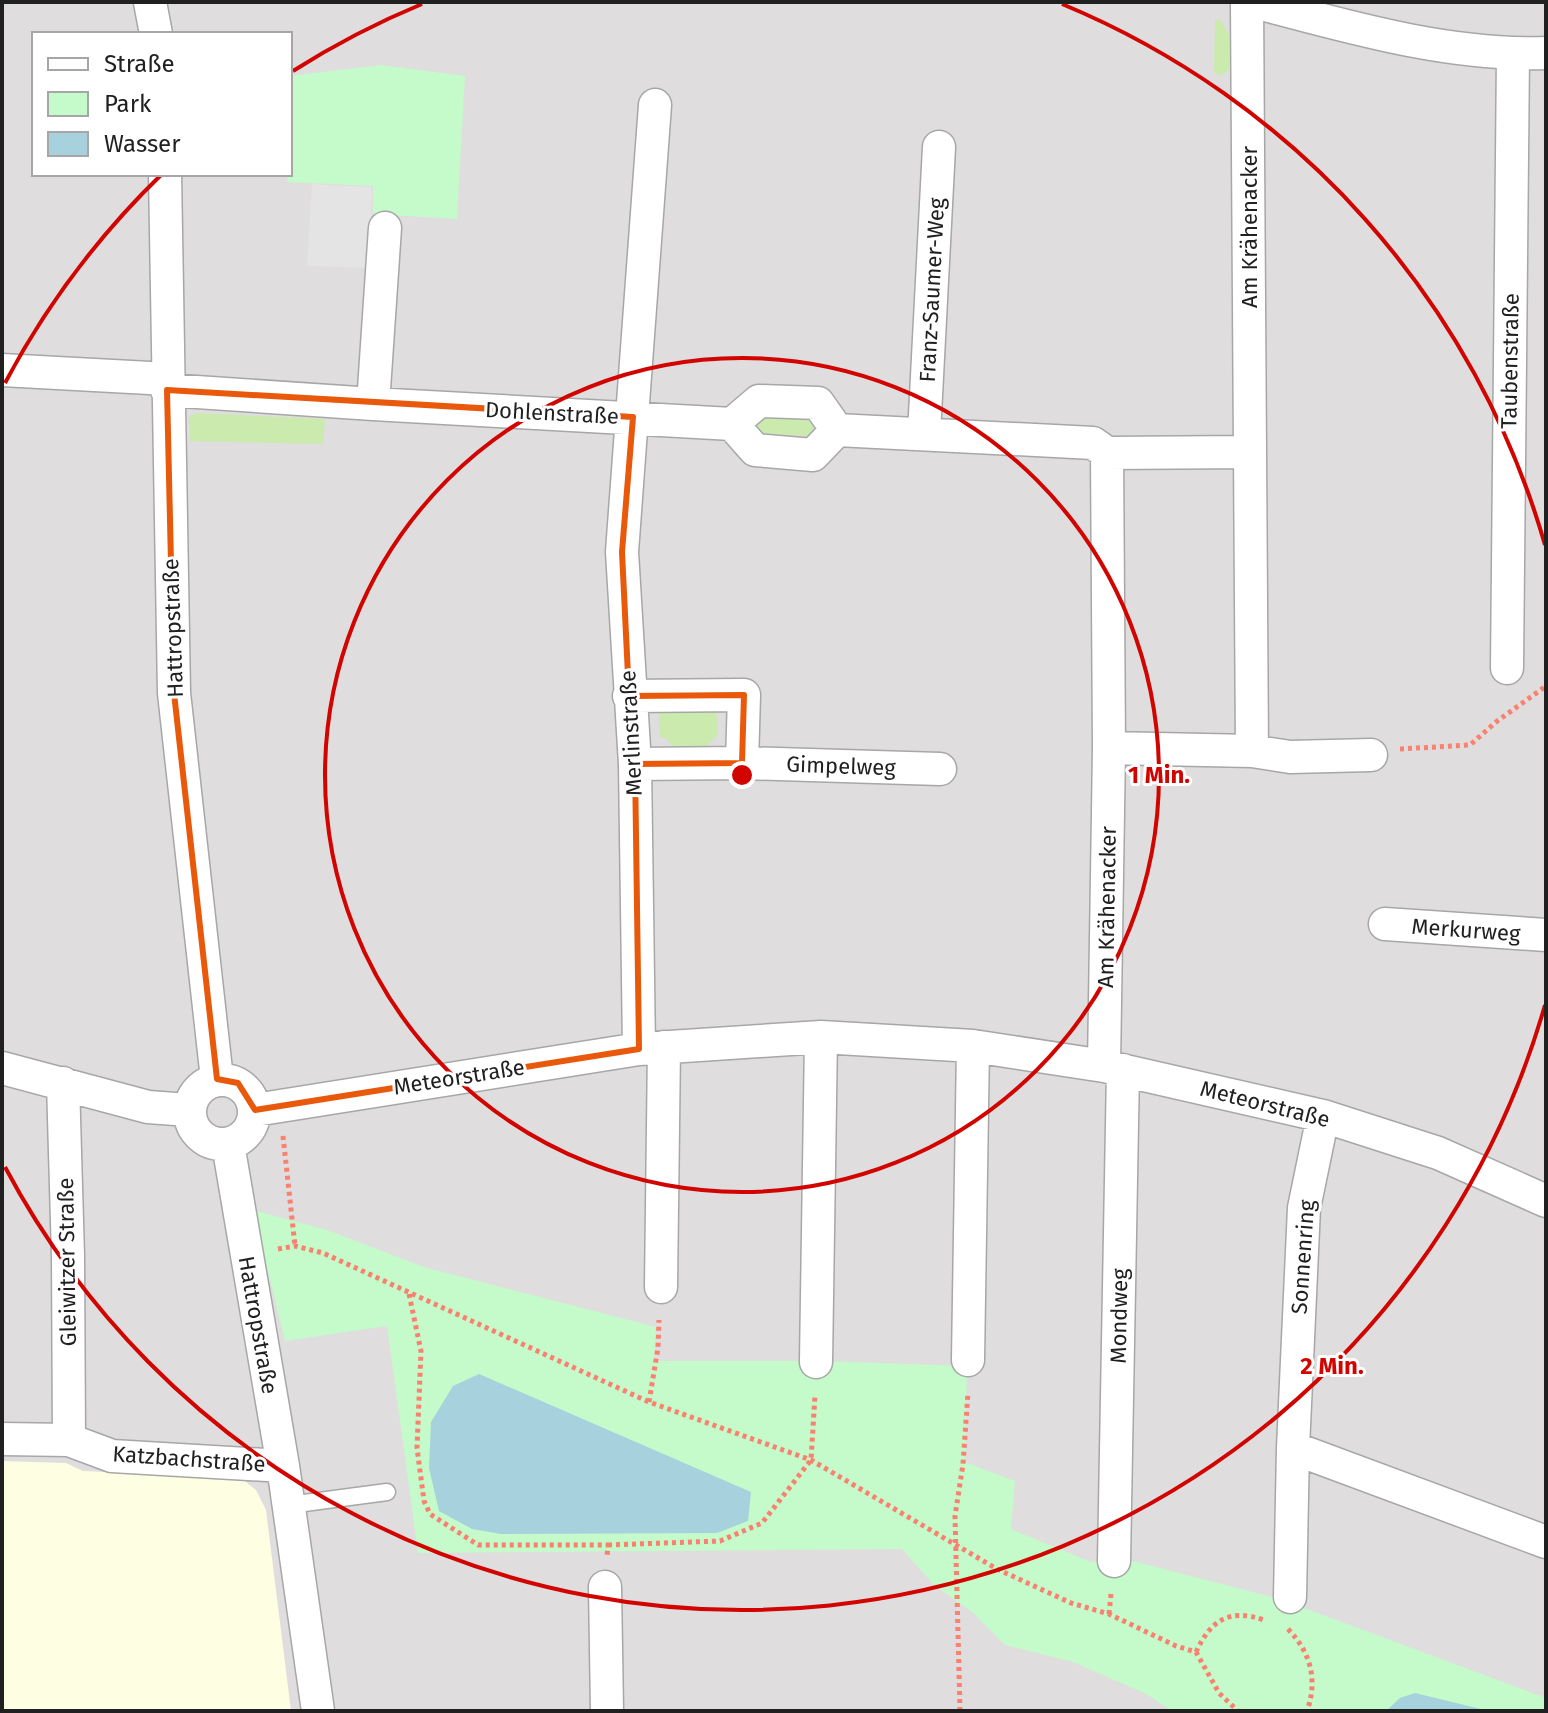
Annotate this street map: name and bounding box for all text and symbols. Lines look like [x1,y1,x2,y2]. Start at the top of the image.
legend [32,32,292,176]
text: Straße [104,50,175,78]
text: Park [104,90,152,118]
text: Wasser [104,130,181,158]
street label: Am Krähenacker [1236,146,1263,308]
street label: Franz-Saumer-Weg [914,196,950,383]
street label: Taubenstraße [1495,293,1525,429]
street label: Dohlenstraße [484,396,620,430]
street label: Hattropstraße [157,558,189,698]
street label: Merlinstraße [614,669,648,797]
street label: Gimpelweg [786,751,897,781]
centre of rings [728,761,756,789]
text: 1 Min. [1128,761,1190,789]
street label: Am Krähenacker [1092,825,1122,988]
street label: Merkurweg [1411,913,1522,947]
street label: Meteorstraße [391,1053,527,1101]
street label: Meteorstraße [1197,1075,1333,1133]
street label: Gleiwitzer Straße [52,1177,82,1347]
street label: Sonnenring [1286,1198,1321,1315]
street label: Hattropstraße [233,1254,283,1396]
street label: Mondweg [1105,1268,1133,1364]
text: 2 Min. [1300,1352,1364,1380]
street label: Katzbachstraße [111,1440,267,1478]

